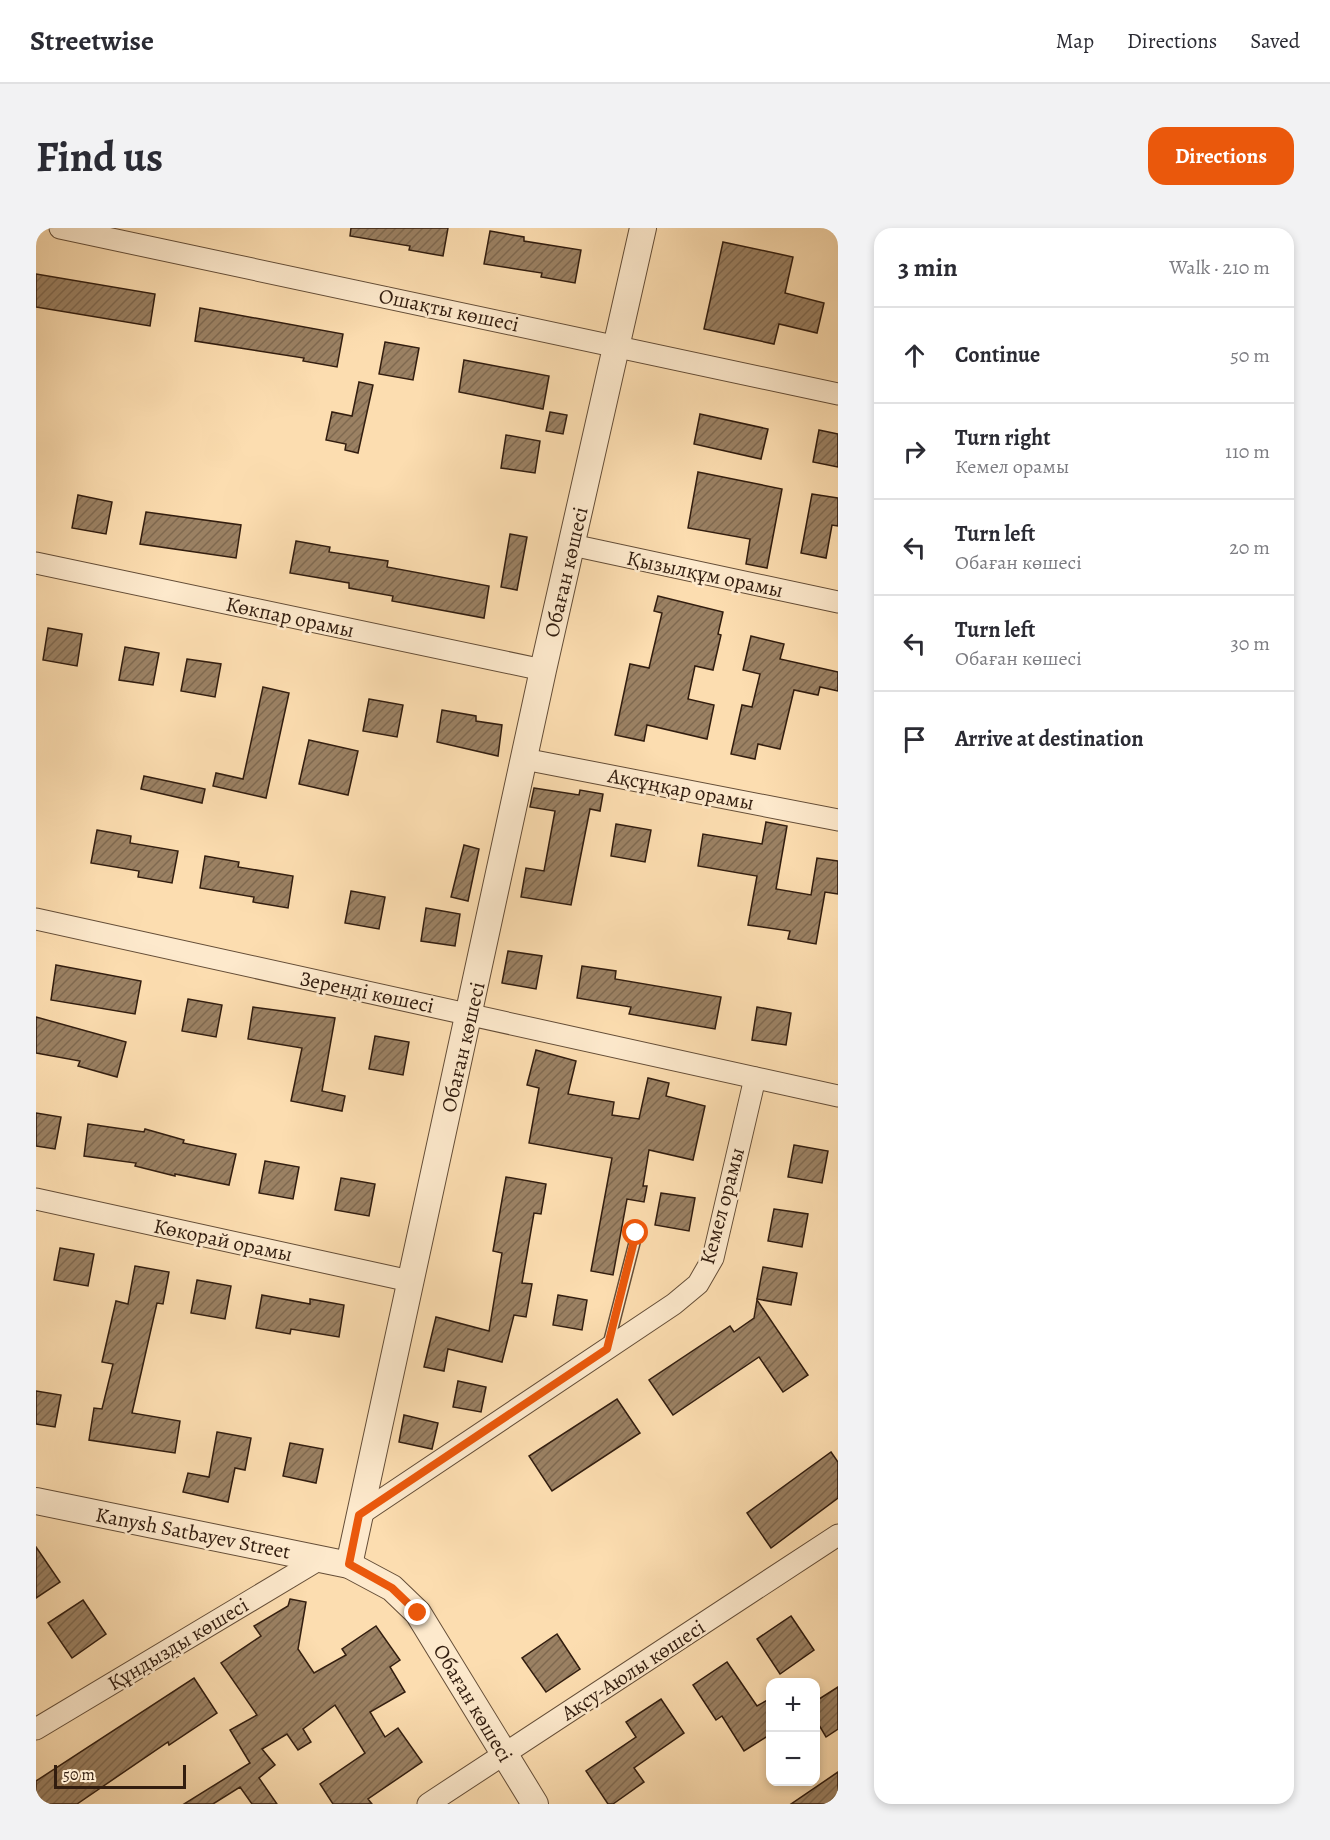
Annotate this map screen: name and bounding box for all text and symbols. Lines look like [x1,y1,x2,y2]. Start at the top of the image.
text: Streetwise [30,22,154,60]
text: Map [1056,27,1094,55]
text: Directions [1127,27,1217,55]
text: Saved [1250,27,1300,55]
button: Directions [1148,127,1294,185]
text: Find us [36,128,163,185]
text: 3 min [898,250,958,285]
text: Walk · 210 m [1169,254,1270,281]
street label: Ошақты көшесі [376,281,522,339]
icon: ahead [898,339,931,372]
text: Continue [955,340,1040,370]
text: 50 m [1230,342,1270,369]
text: Turn right [955,423,1051,453]
icon: right [898,435,931,468]
text: 110 m [1225,438,1270,465]
text: Кемел орамы [955,453,1069,480]
street label: Обаған көшесі [537,504,595,640]
text: Turn left [955,519,1035,549]
icon: left [898,531,931,564]
text: 20 m [1229,534,1270,561]
street label: Қызылқұм орамы [624,544,786,604]
text: Обаған көшесі [955,549,1082,576]
street label: Көкпар орамы [223,590,357,644]
text: Turn left [955,615,1035,645]
icon: left [898,627,931,660]
text: 30 m [1230,630,1270,657]
text: Обаған көшесі [955,645,1082,672]
icon: arrive [898,723,931,756]
text: Arrive at destination [955,724,1144,754]
street label: Ақсұңқар орамы [605,761,756,817]
street label: Зеренді көшесі [297,964,437,1020]
street label: Обаған көшесі [434,979,492,1115]
street label: Кемел орамы [693,1144,751,1268]
street label: Көкорай орамы [151,1212,295,1268]
route start [622,1219,648,1245]
street label: Kanysh Satbayev Street [93,1500,293,1566]
street label: Құндызды көшесі [102,1591,254,1697]
route end [404,1599,430,1625]
street label: Ақсу-Аюлы көшесі [555,1613,710,1728]
street label: Обаған көшесі [427,1639,519,1767]
map controls [766,1678,820,1786]
button: + [766,1678,820,1732]
button: − [766,1732,820,1786]
scale bar [54,1762,186,1790]
text: 50 m [63,1764,95,1786]

